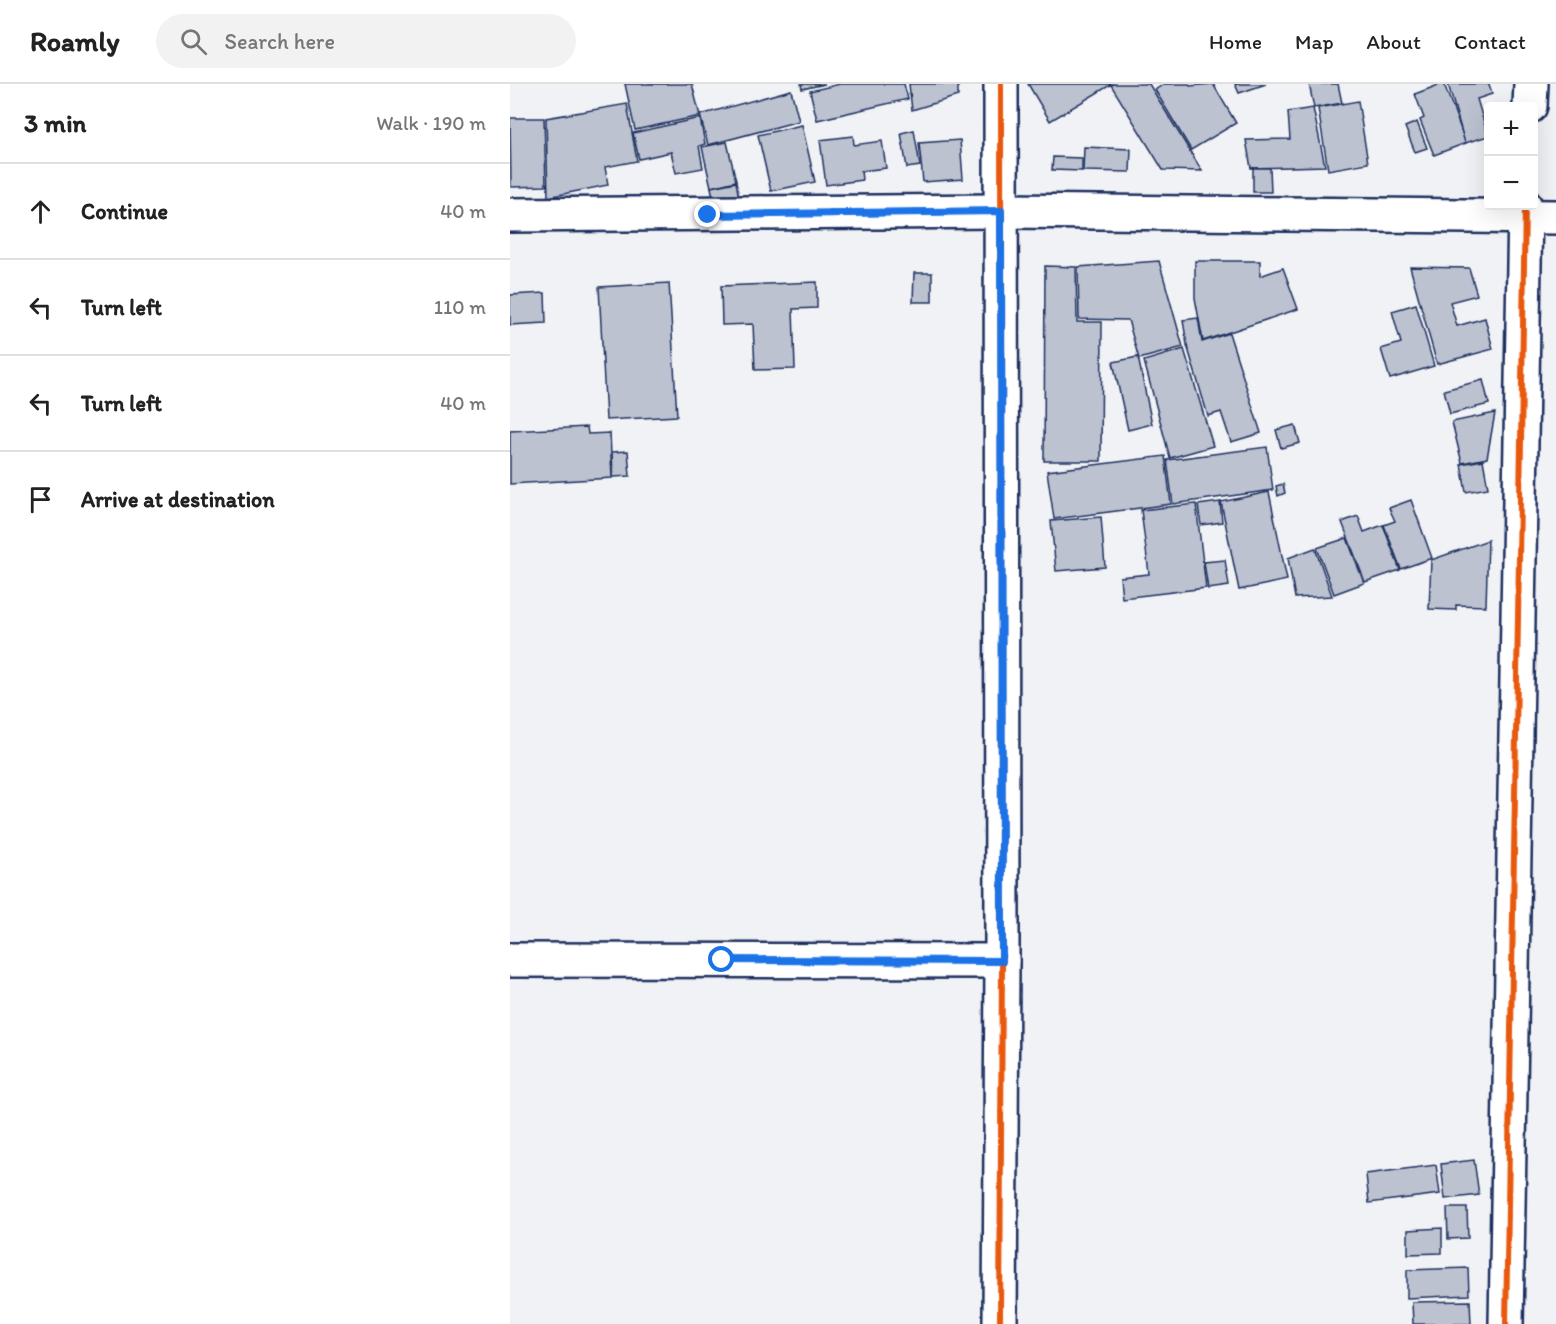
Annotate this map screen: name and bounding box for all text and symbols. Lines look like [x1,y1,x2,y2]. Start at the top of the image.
search box [156,14,576,68]
text: Roamly [30,24,120,58]
icon: search [177,25,210,58]
text: Search here [225,28,335,55]
text: Home [1209,29,1262,54]
text: Map [1295,29,1334,54]
text: About [1367,29,1421,54]
text: Contact [1454,29,1526,54]
map controls [1484,102,1538,210]
button: + [1484,102,1538,156]
text: 3 min [24,107,86,139]
text: Walk · 190 m [376,111,486,135]
button: − [1484,156,1538,210]
icon: ahead [24,195,57,228]
text: Continue [81,198,168,225]
text: 40 m [440,199,486,223]
route end [694,201,720,227]
icon: left [24,291,57,324]
text: Turn left [81,294,162,321]
text: 110 m [434,295,486,319]
icon: left [24,387,57,420]
text: Turn left [81,390,162,417]
text: 40 m [440,391,486,415]
icon: arrive [24,483,57,516]
text: Arrive at destination [81,486,275,513]
route start [708,946,734,972]

